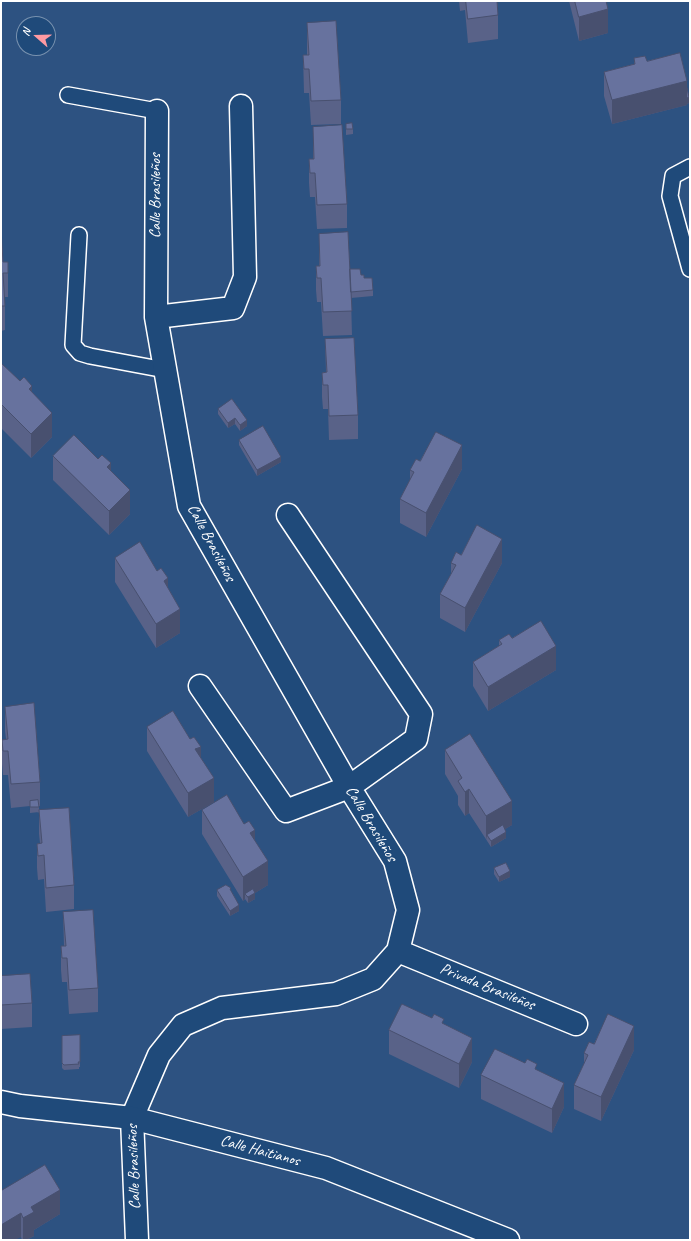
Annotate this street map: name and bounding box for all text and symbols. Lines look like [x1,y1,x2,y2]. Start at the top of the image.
north arrow [16,16,56,56]
text: N [18,27,33,38]
street label: Calle Brasileños [146,154,166,238]
street label: Calle Brasileños [183,501,239,585]
street label: Calle Brasileños [341,783,401,865]
street label: Privada Brasileños [437,959,537,1015]
street label: Calle Brasileños [123,1124,145,1210]
street label: Calle Haitianos [218,1131,302,1171]

